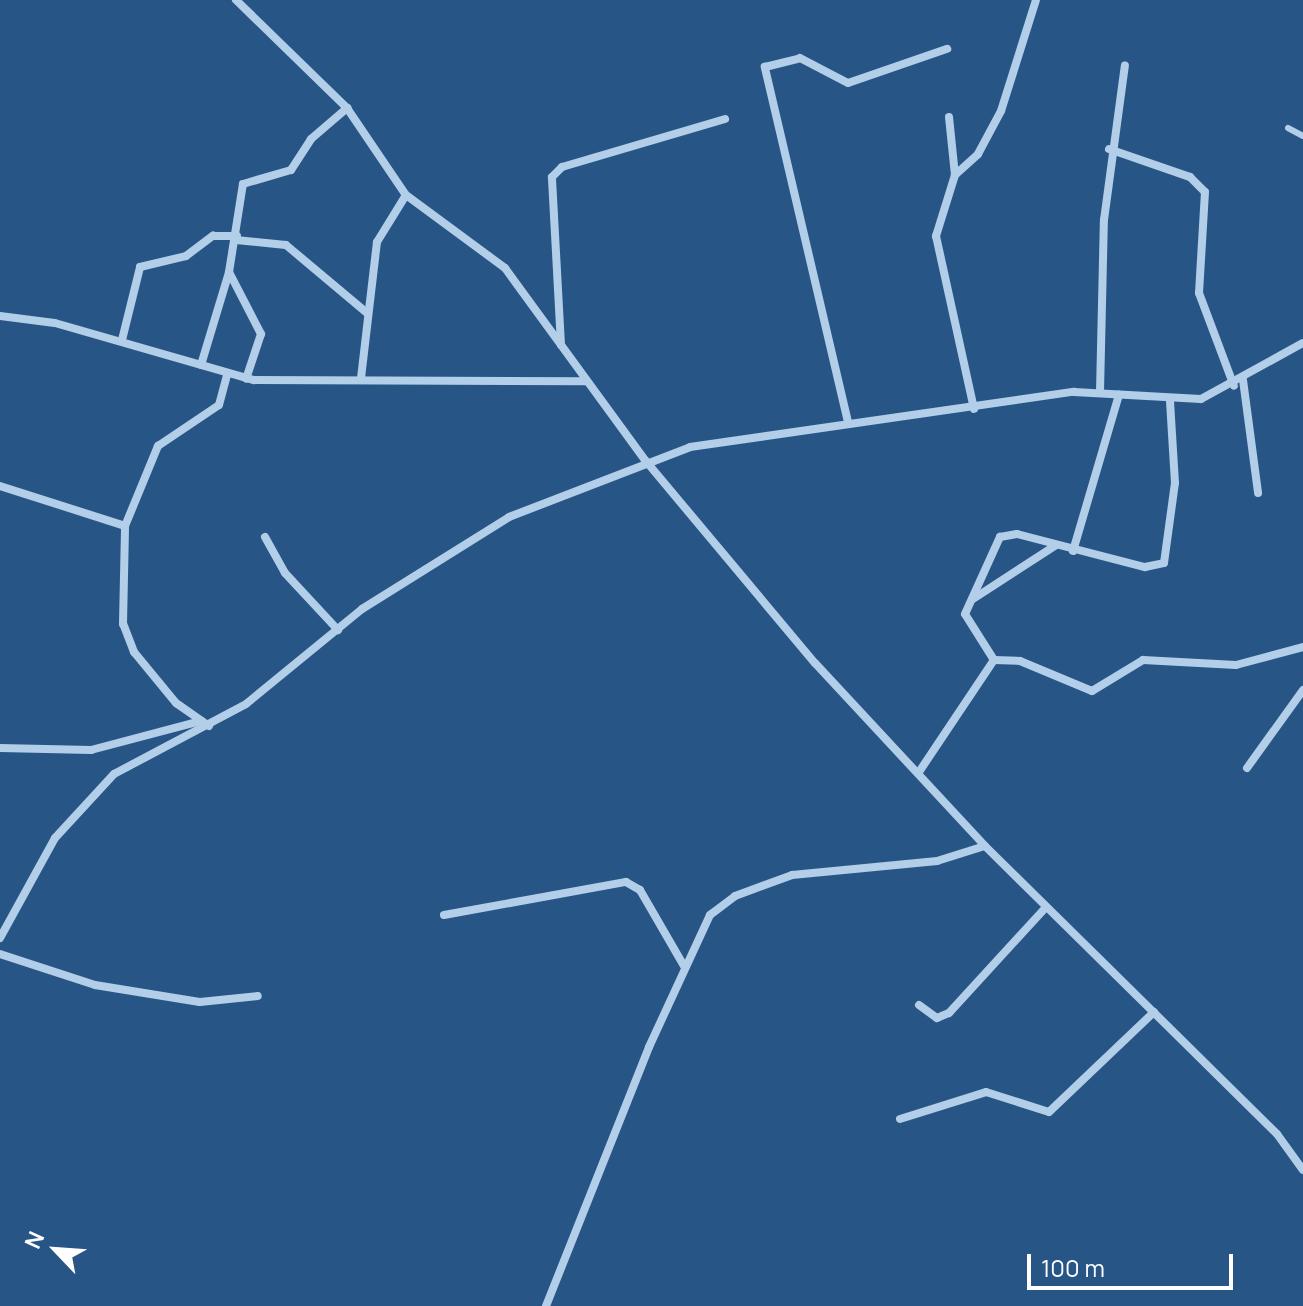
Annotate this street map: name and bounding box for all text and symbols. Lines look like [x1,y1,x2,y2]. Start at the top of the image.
north arrow [16,1210,96,1290]
text: N [17,1226,51,1253]
scale bar [1031,1238,1237,1288]
text: 100 m [1041,1251,1105,1284]

